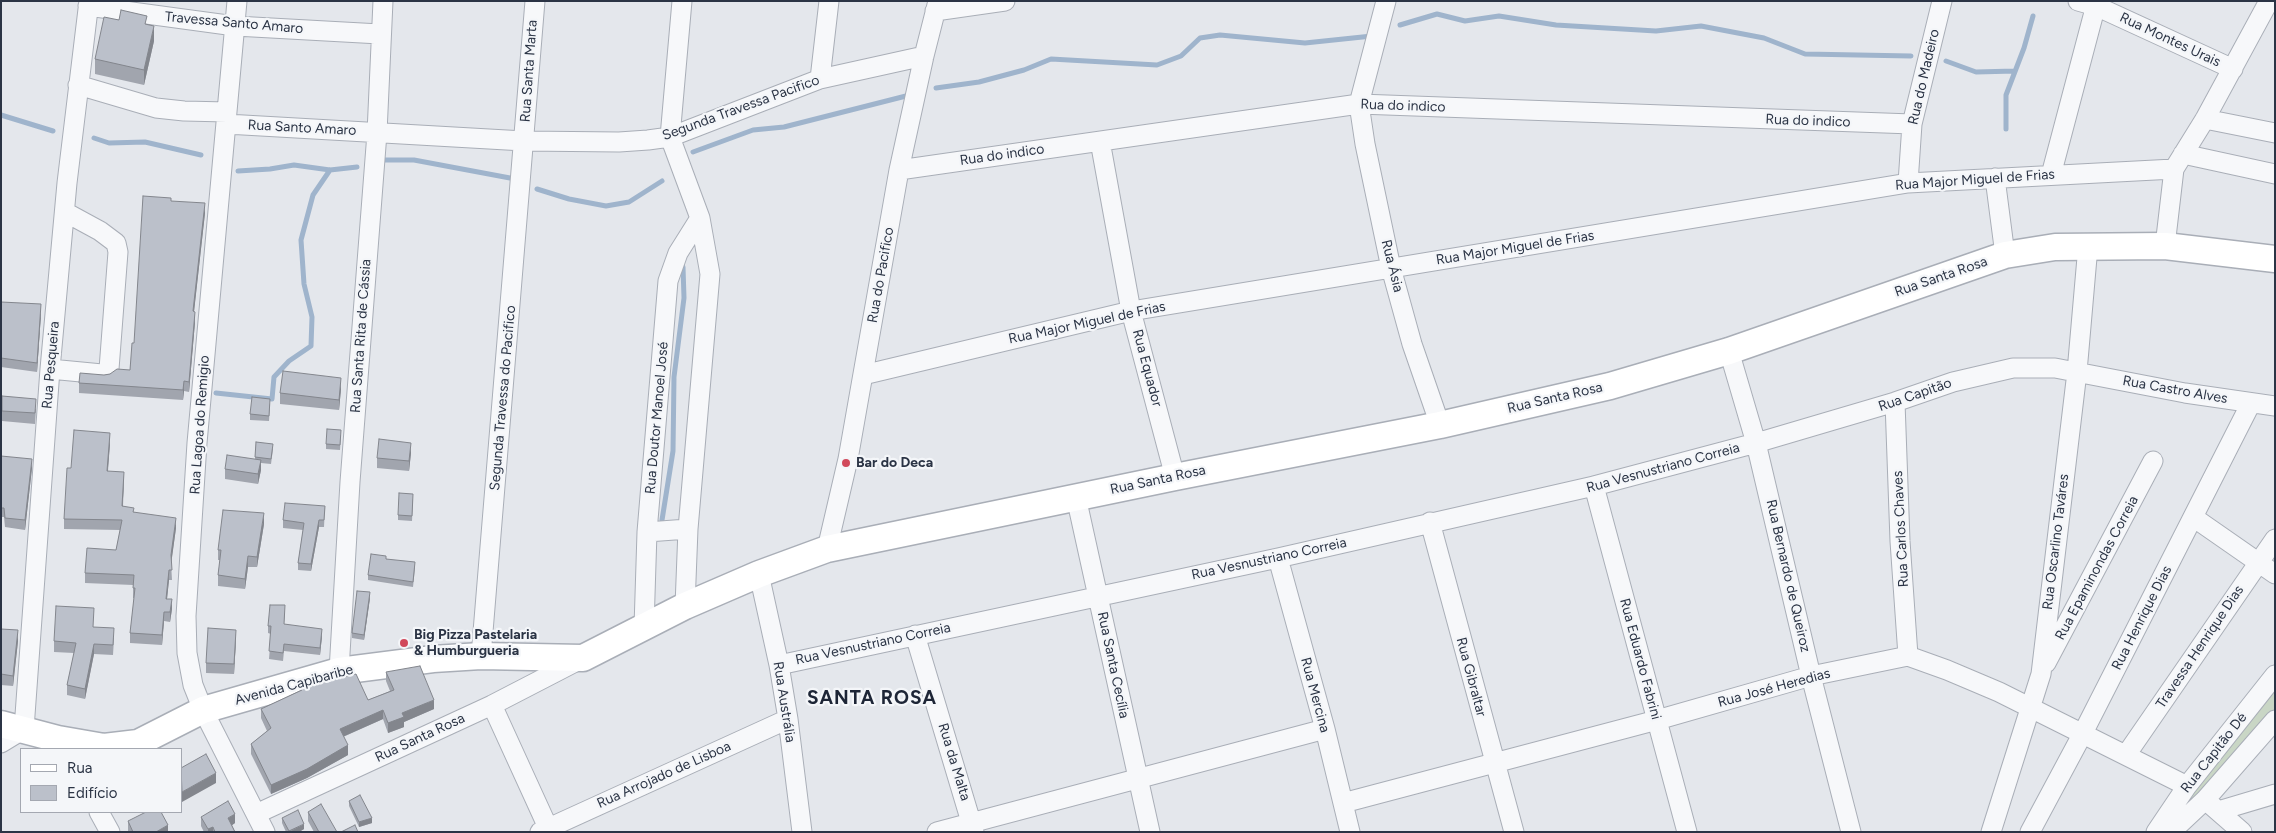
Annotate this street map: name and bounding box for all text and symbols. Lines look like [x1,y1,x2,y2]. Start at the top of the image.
street label: Travessa Santo Amaro [164,9,304,37]
street label: Rua Montes Urais [2117,9,2223,71]
street label: Rua Santa Marta [517,19,541,123]
street label: Rua do Madeiro [1905,27,1943,127]
street label: Segunda Travessa Pacifico [660,72,822,144]
street label: Rua do indico [1360,96,1446,116]
street label: Rua do indico [1765,111,1851,131]
street label: Rua Santo Amaro [247,117,357,139]
street label: Rua do indico [959,141,1045,169]
street label: Rua Major Miguel de Frias [1895,166,2055,194]
street label: Rua do Pacifico [864,226,898,324]
street label: Rua Major Miguel de Frias [1435,227,1595,269]
street label: Rua Ásia [1377,238,1407,294]
street label: Rua Santa Rosa [1892,253,1990,301]
street label: Rua Santa Rita de Cássia [347,258,375,414]
street label: Rua Major Miguel de Frias [1007,298,1167,348]
street label: Segunda Travessa do Pacifico [487,305,519,491]
street label: Rua Pesqueira [39,320,63,410]
street label: Rua Equador [1129,327,1165,409]
street label: Rua Doutor Manoel José [642,341,672,495]
street label: Rua Lagoa do Remigio [187,355,213,495]
street label: Rua Castro Alves [2121,372,2229,408]
street label: Rua Capitão [1876,375,1954,415]
street label: Rua Santa Rosa [1506,379,1604,417]
street label: Rua Vesnustriano Correia [1584,439,1742,497]
place label: Bar do Deca [856,455,933,471]
marker: Bar do Deca [840,457,852,469]
street label: Rua Santa Rosa [1109,462,1207,498]
street label: Rua Carlos Chaves [1890,470,1912,588]
street label: Rua Oscarlino Taváres [2039,473,2073,611]
street label: Rua Epaminondas Correia [2052,493,2142,643]
street label: Rua Bernardo de Queiroz [1762,498,1814,654]
street label: Rua Vesnustriano Correia [1190,534,1348,584]
street label: Rua Henrique Dias [2108,563,2176,673]
street label: Travessa Henrique Dias [2153,582,2247,712]
street label: Rua Eduardo Fabrini [1616,596,1664,722]
street label: Rua Santa Cecília [1093,610,1133,720]
street label: Rua Vesnustriano Correia [794,619,952,669]
place label: Big Pizza Pastelaria & Humburgueria [414,627,537,660]
street label: Rua Gibraltar [1452,636,1490,718]
marker: Big Pizza Pastelaria & Humburgueria [398,637,410,649]
street label: Rua Mercina [1297,656,1333,734]
street label: Rua Austrália [769,660,799,744]
street label: Avenida Capibaribe [233,661,355,709]
street label: Rua José Heredias [1716,665,1832,711]
district label: SANTA ROSA [806,687,938,709]
street label: Rua Santa Rosa [372,710,468,766]
street label: Rua Capitão Dé [2177,710,2251,796]
street label: Rua da Malta [934,721,974,803]
street label: Rua Arrojado de Lisboa [594,738,734,812]
legend [20,748,182,813]
text: Rua [67,759,92,777]
text: Edifício [67,784,117,802]

